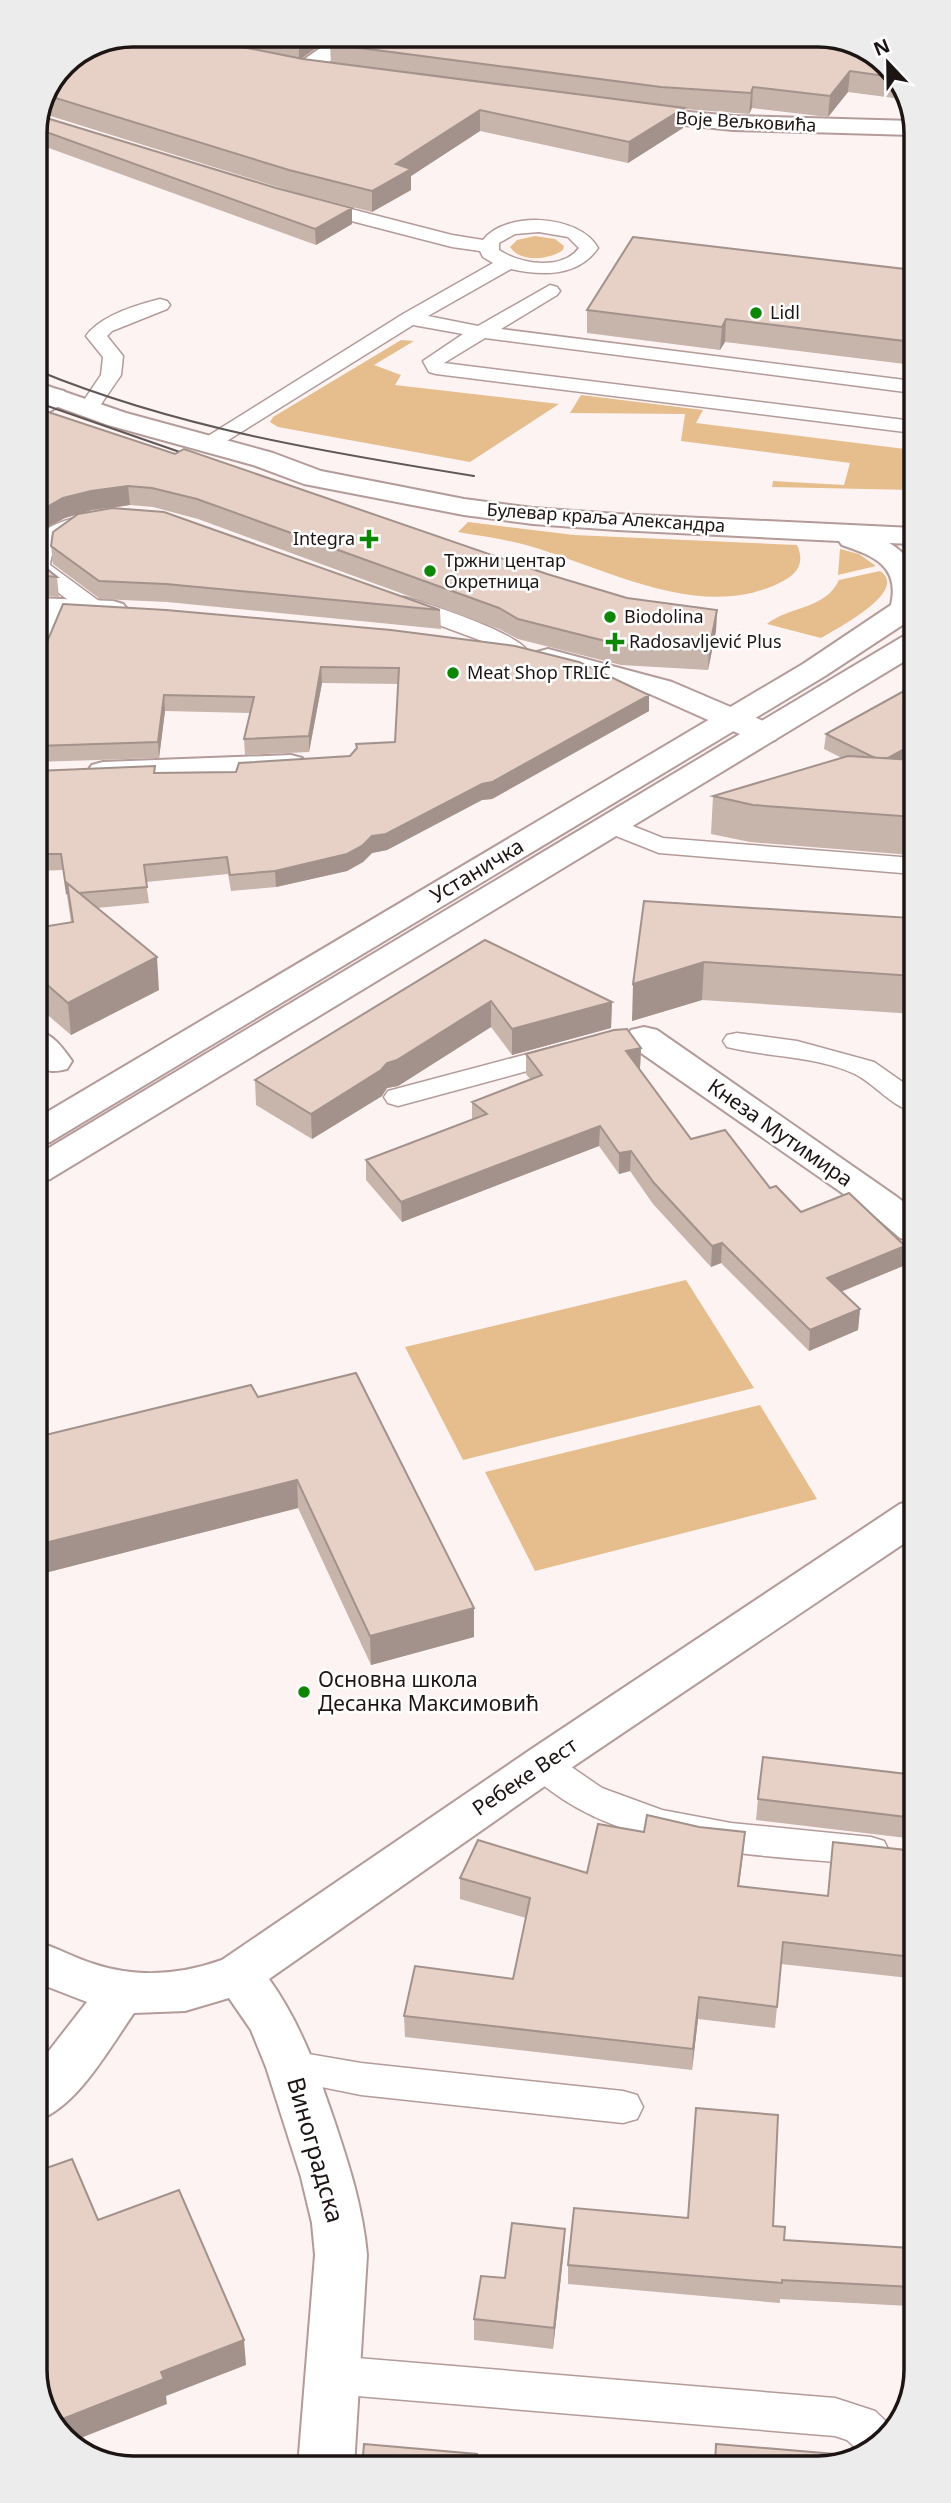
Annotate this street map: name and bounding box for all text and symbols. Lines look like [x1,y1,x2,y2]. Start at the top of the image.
north arrow [853,28,923,98]
text: N [870,32,894,62]
street label: Воје Вељковића [675,105,817,137]
place label: Lidl [770,300,800,324]
marker: Lidl [748,305,764,321]
street label: Булевар краља Александра [486,497,726,537]
place label: Integra [293,526,355,550]
marker: Integra [361,531,377,547]
place label: Тржни центар Окретница [444,548,566,593]
marker: Тржни центар Окретница [422,563,438,579]
place label: Biodolina [624,604,704,628]
marker: Biodolina [602,609,618,625]
place label: Radosavljević Plus [629,629,782,653]
marker: Radosavljević Plus [607,634,623,650]
place label: Meat Shop TRLIĆ [467,660,611,684]
marker: Meat Shop TRLIĆ [445,665,461,681]
street label: Устаничка [425,831,528,909]
street label: Кнеза Мутимира [702,1072,859,1193]
place label: Основна школа Десанка Максимовић [318,1665,539,1717]
marker: Основна школа Десанка Максимовић [296,1684,312,1700]
street label: Ребеке Вест [466,1731,583,1822]
street label: Виноградска [280,2073,353,2226]

